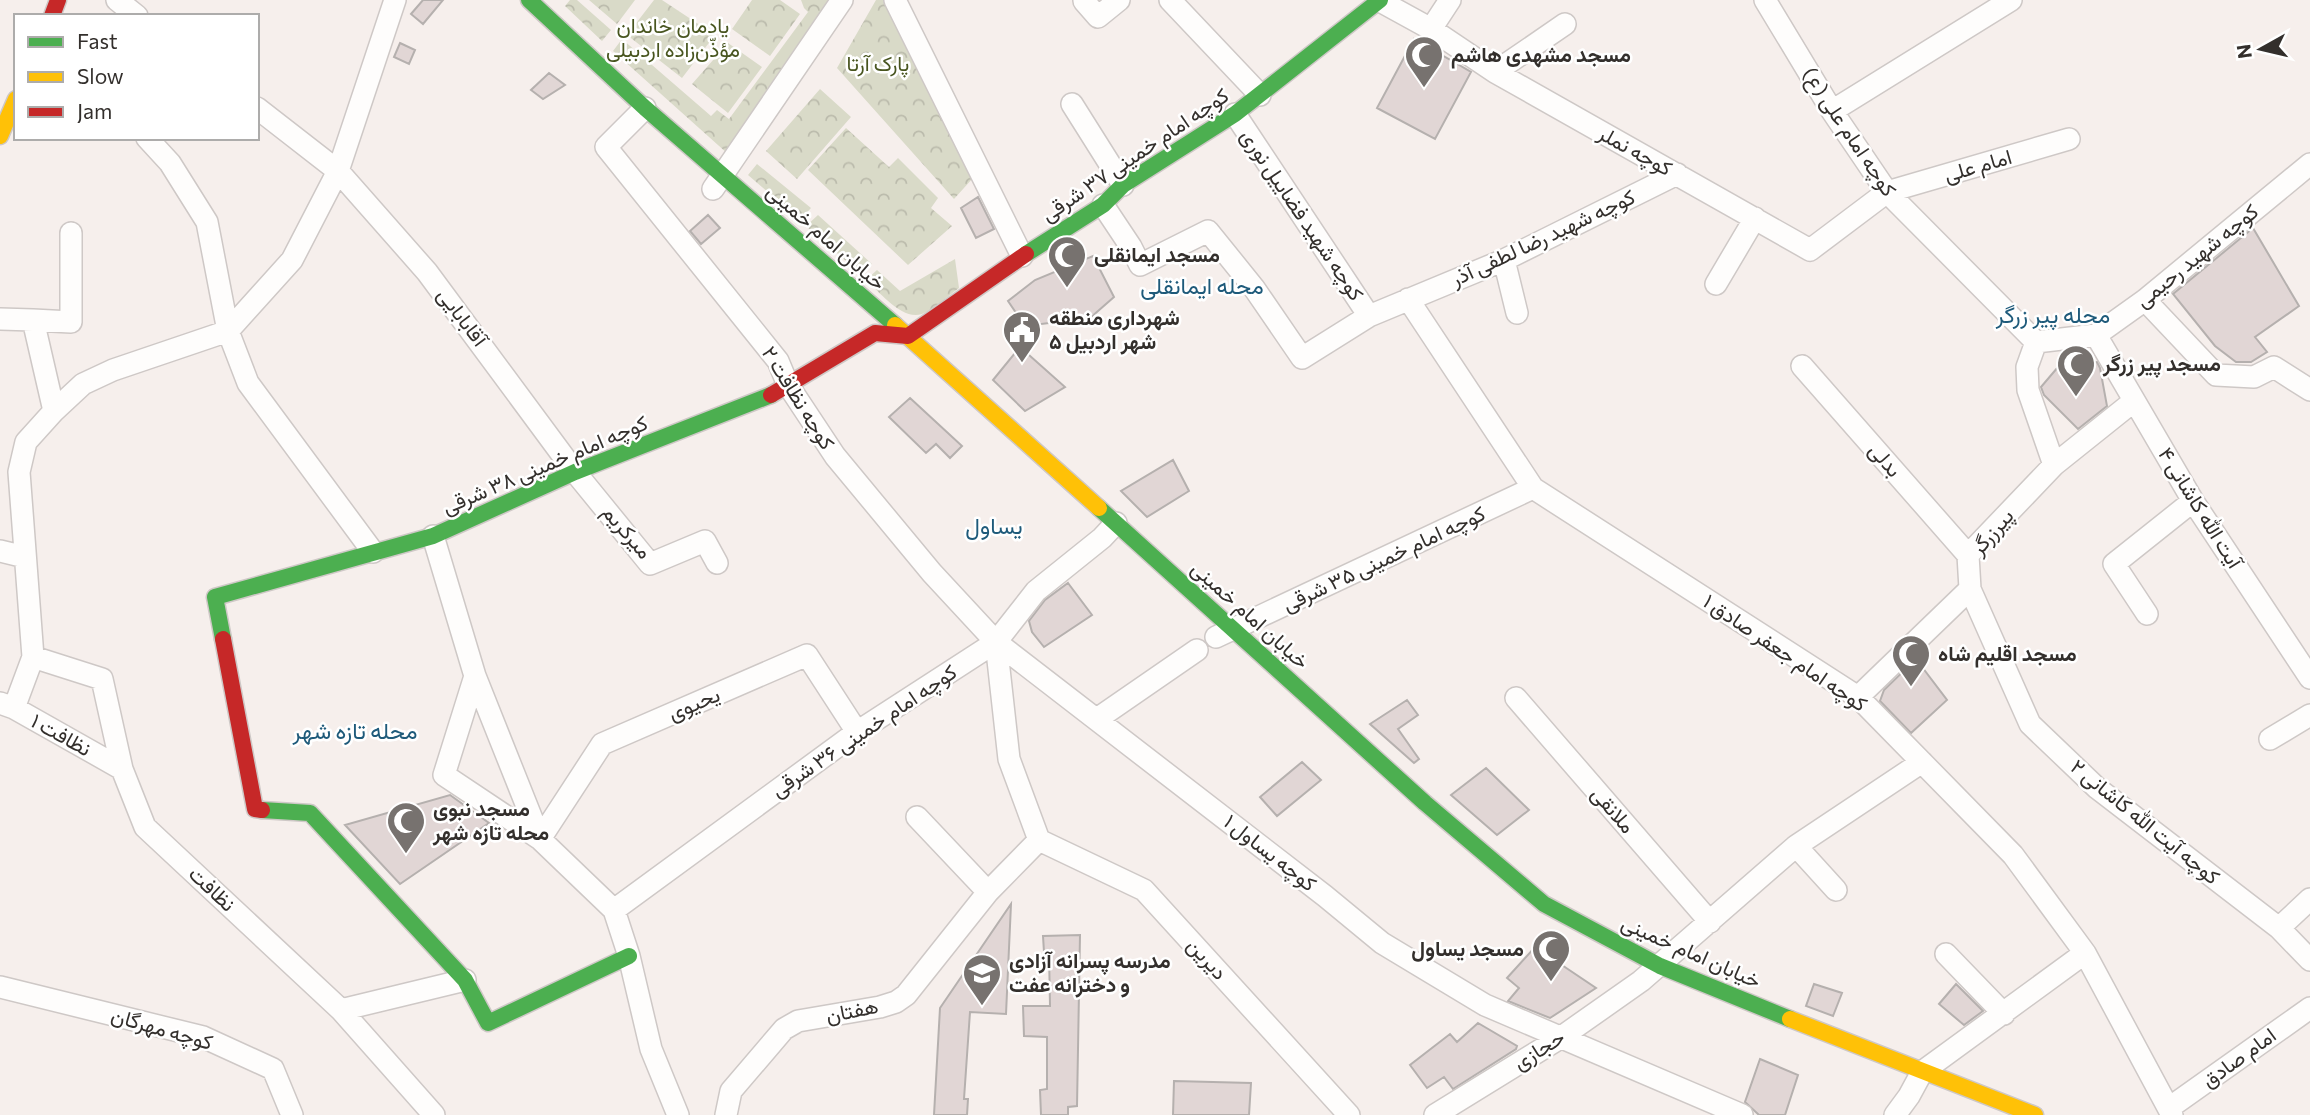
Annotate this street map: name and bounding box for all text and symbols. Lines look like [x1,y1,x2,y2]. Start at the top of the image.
park label: یادمان خاندان مؤذّن‌زاده اردبیلی [606,12,740,63]
legend [14,14,259,140]
north arrow [2226,14,2296,84]
text: Fast [77,28,118,53]
mosque icon: مسجد مشهدی هاشم [1403,34,1445,89]
place label: مسجد مشهدی هاشم [1451,41,1631,69]
text: N [2231,43,2256,60]
park label: پارک آرتا [847,50,909,78]
street label: کوچه امام علی (ع) [1795,62,1903,202]
text: Slow [77,63,124,88]
street label: کوچه امام خمینی ۳۷ شرقی [1036,82,1234,228]
text: Jam [77,98,112,123]
street label: کوچه نملر [1592,119,1677,183]
street label: کوچه شهید فضاییل نوری [1234,124,1370,306]
street label: امام علی [1941,143,2015,189]
street label: خیابان امام خمینی [760,177,892,297]
street label: کوچه شهید رضا لطفی آذر [1445,183,1640,293]
street label: کوچه شهید رحیمی [2130,198,2264,314]
mosque icon: مسجد ایمانقلی [1046,234,1088,289]
place label: مسجد ایمانقلی [1094,241,1220,267]
district label: محله ایمانقلی [1140,271,1264,300]
street label: آقابابایی [432,282,495,353]
district label: محله پیر زرگر [1995,300,2110,331]
place label: شهرداری منطقه ۵ شهر اردبیل [1049,304,1180,355]
public building icon: شهرداری منطقه ۵ شهر اردبیل [1001,309,1043,364]
street label: کوچه نظافت ۲ [755,341,841,455]
mosque icon: مسجد پیر زرگر [2055,343,2097,398]
place label: مسجد پیر زرگر [2102,350,2221,378]
street label: کوچه امام خمینی ۳۸ شرقی [438,409,652,521]
street label: بدلی [1864,437,1908,482]
street label: آیت الله کاشانی ۴ [2153,442,2250,575]
street label: میرکریم [596,499,658,565]
street label: کوچه امام خمینی ۳۵ شرقی [1278,500,1490,618]
street label: پیرزرگر [1963,503,2020,562]
district label: یساول [965,511,1023,541]
street label: خیابان امام خمینی [1185,555,1315,675]
street label: کوچه امام جعفر صادق ۱ [1698,588,1872,718]
mosque icon: مسجد اقلیم شاه [1890,633,1932,688]
place label: مسجد اقلیم شاه [1938,640,2077,668]
street label: کوچه امام خمینی ۳۶ شرقی [766,658,962,804]
street label: یحیوی [664,681,724,726]
street label: نظافت ۱ [27,707,96,760]
district label: محله تازه شهر [292,716,417,746]
street label: کوچه آیت الله کاشانی ۲ [2064,753,2226,891]
street label: ملانقی [1586,780,1641,838]
place label: مسجد نبوی محله تازه شهر [432,795,549,846]
mosque icon: مسجد نبوی محله تازه شهر [385,800,427,855]
street label: کوچه یساول ۱ [1218,808,1322,898]
street label: نظافت [184,860,242,916]
street label: خیابان امام خمینی [1617,909,1765,995]
mosque icon: مسجد یساول [1530,928,1572,983]
street label: دیرین [1181,932,1233,985]
place label: مسجد یساول [1411,935,1524,962]
place label: مدرسه پسرانه آزادی و دخترانه عفت [1009,947,1171,998]
school or university icon: مدرسه پسرانه آزادی و دخترانه عفت [961,952,1003,1007]
street label: هفتان [823,992,880,1028]
street label: کوچه مهرگان [108,1001,216,1057]
street label: امام صادق [2196,1021,2282,1095]
street label: حجازی [1508,1023,1570,1076]

